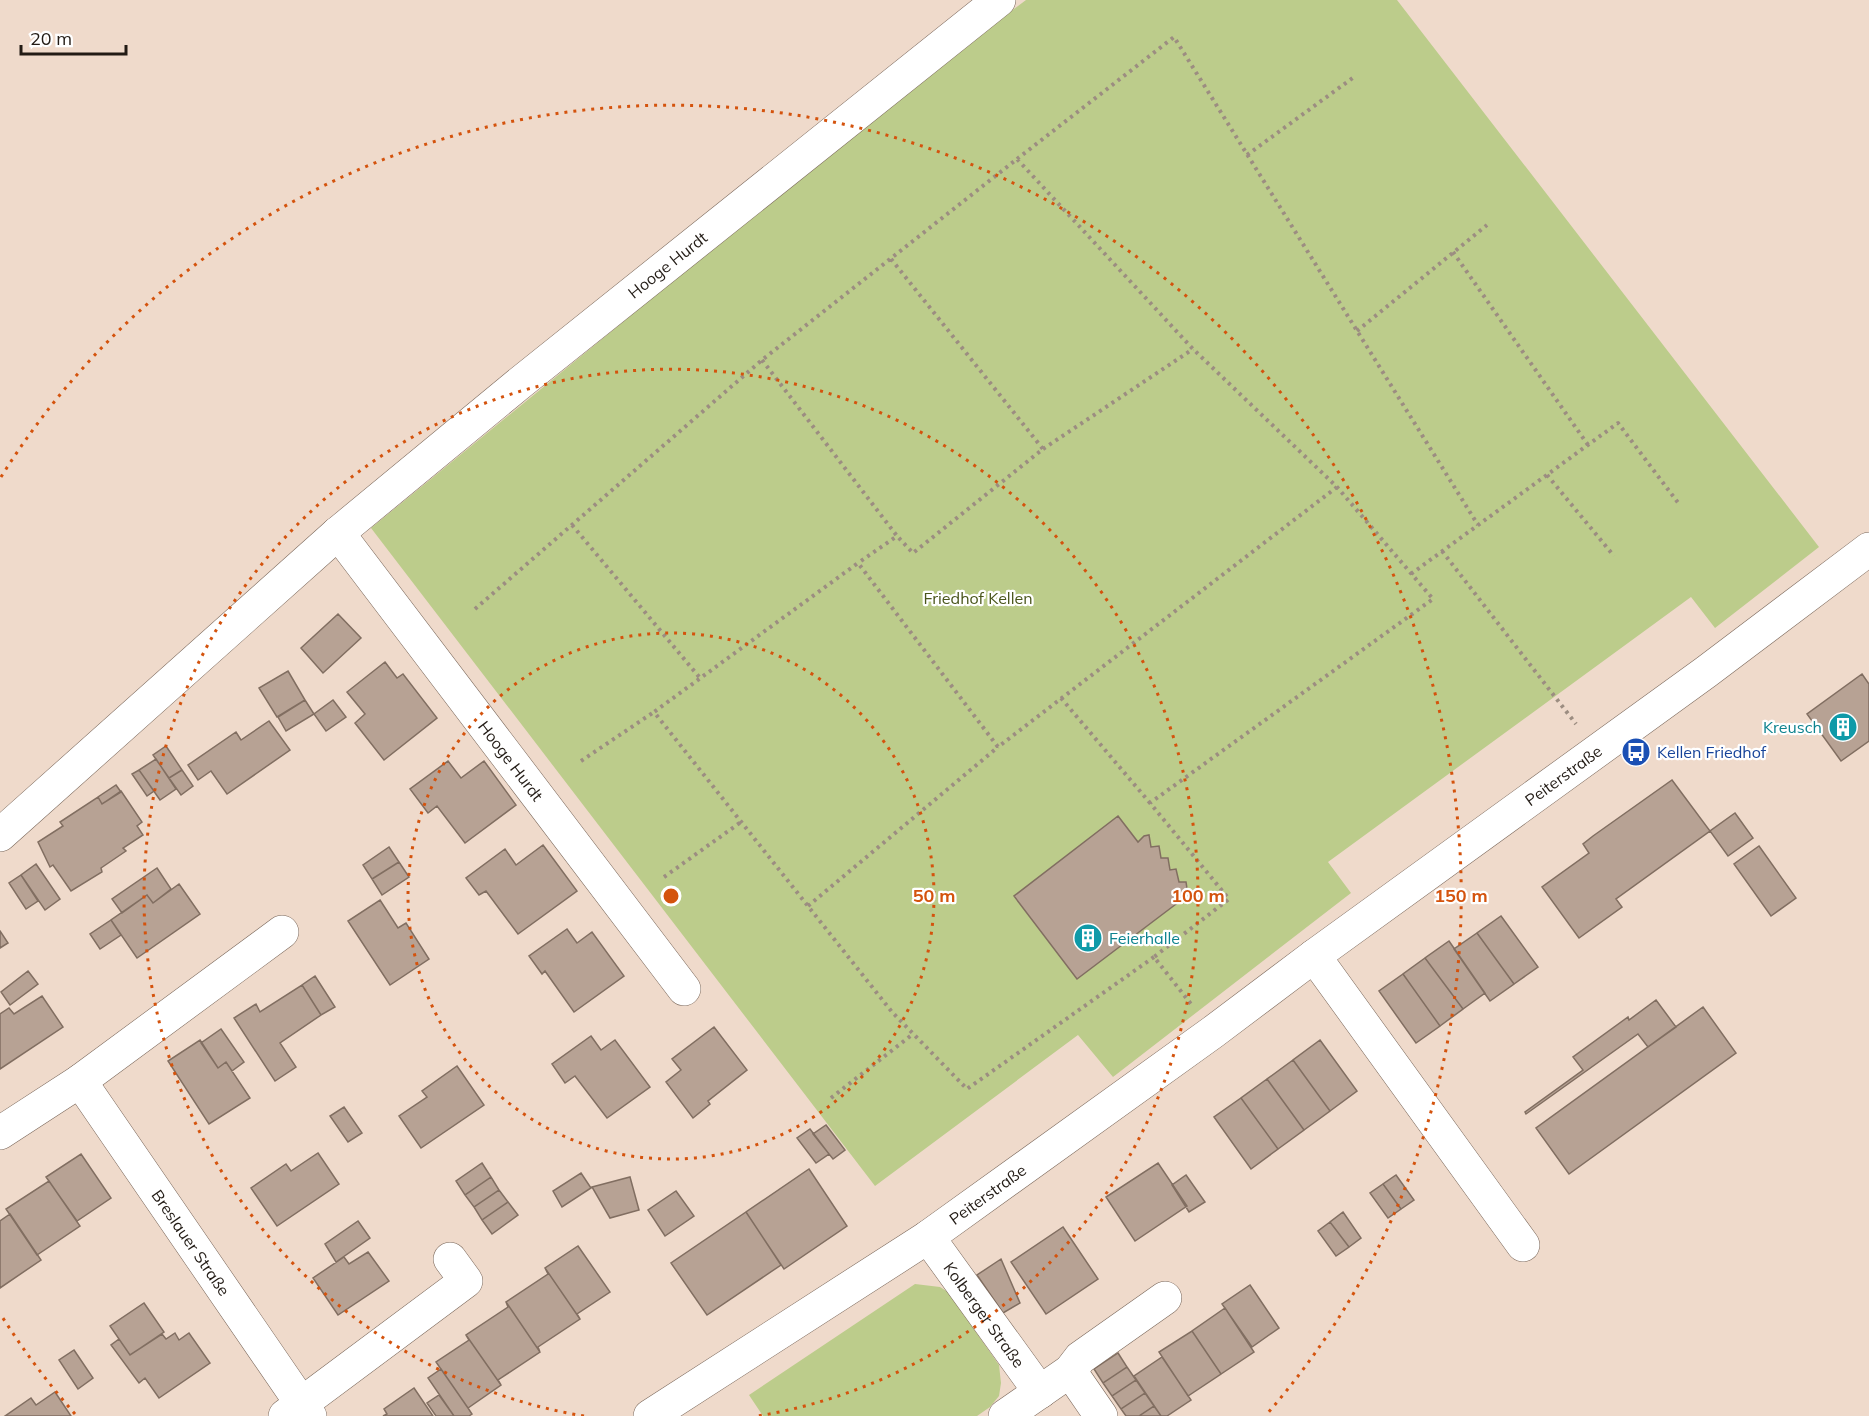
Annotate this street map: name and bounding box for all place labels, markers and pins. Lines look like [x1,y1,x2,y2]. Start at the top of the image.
building icon: Kreusch [1827,711,1859,743]
place label: Kreusch [1763,717,1822,737]
bus stop icon: Kellen Friedhof [1620,736,1652,768]
place label: Kellen Friedhof [1657,742,1767,762]
centre of rings [661,886,681,906]
building icon: Feierhalle [1072,922,1104,954]
place label: Feierhalle [1109,928,1180,948]

